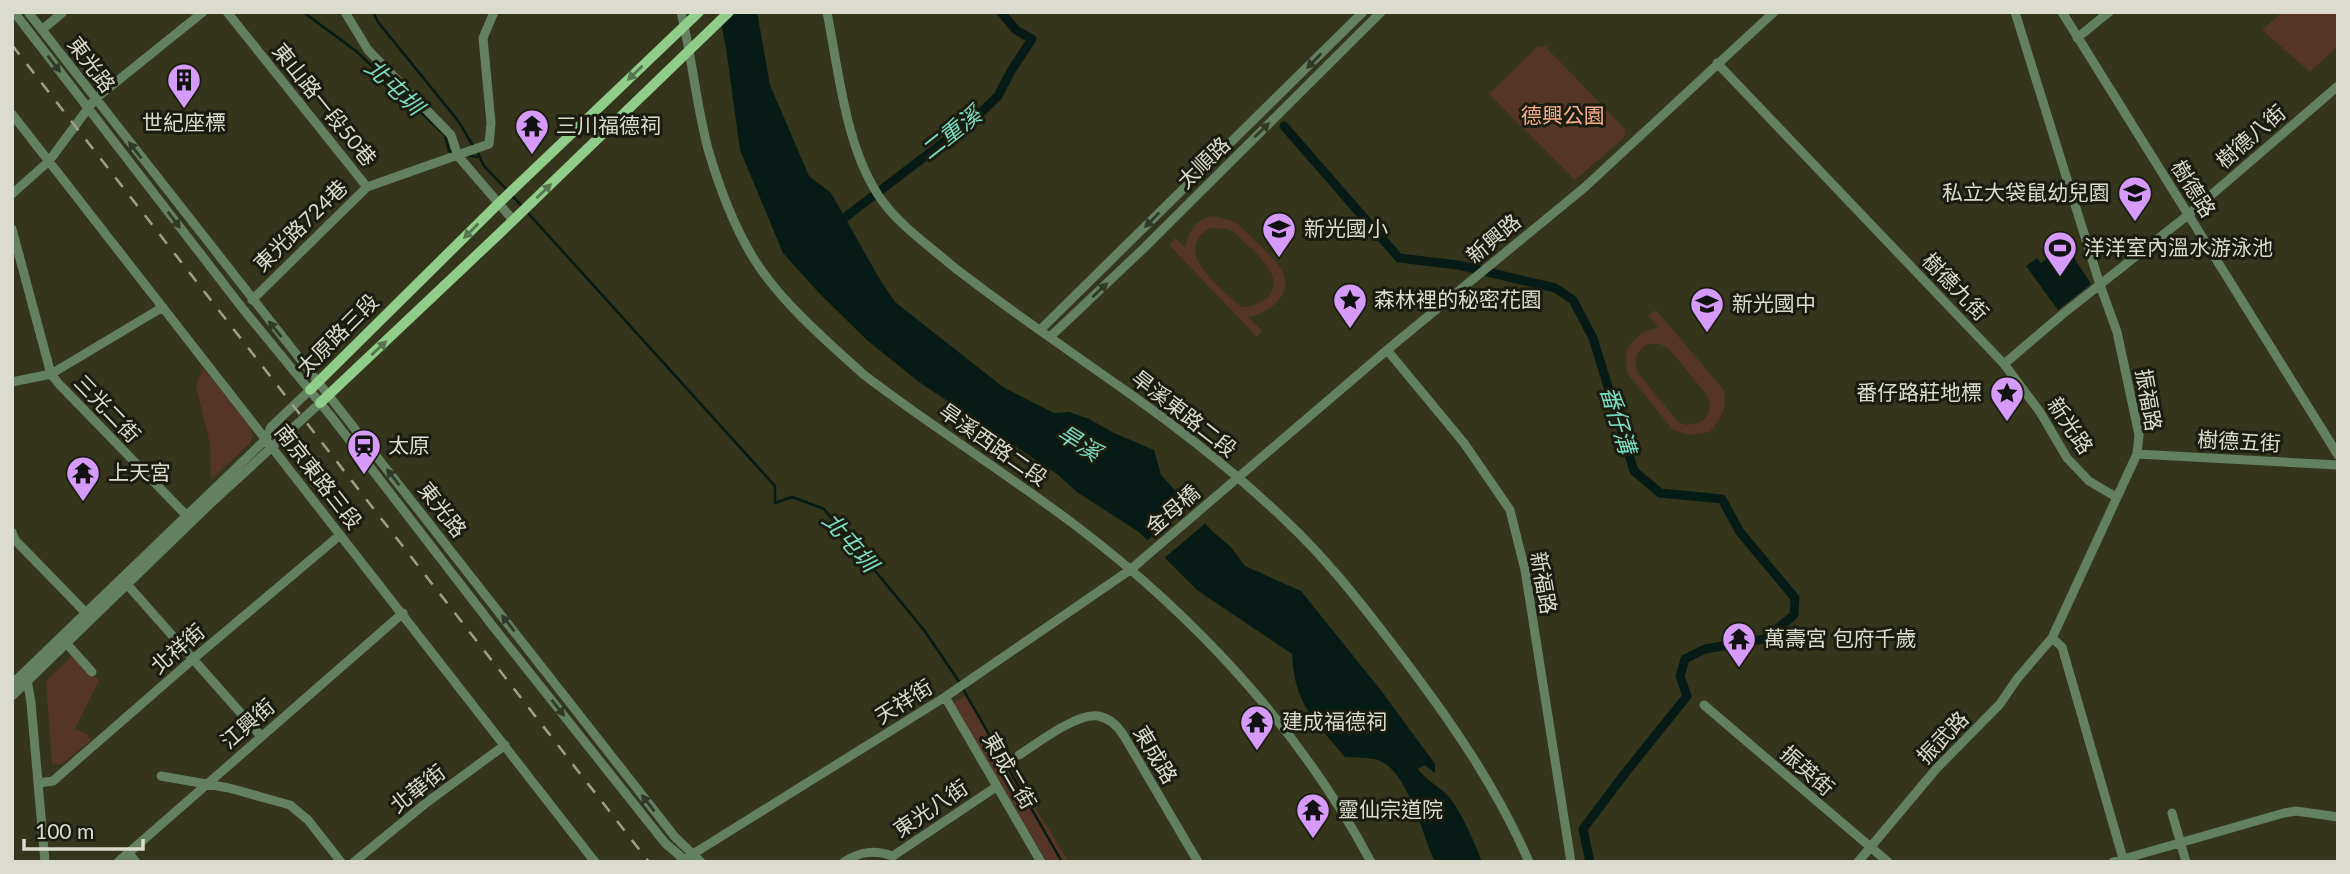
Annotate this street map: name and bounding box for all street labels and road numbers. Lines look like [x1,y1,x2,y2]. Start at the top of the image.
street label: 東光路 [63,31,121,97]
street label: 東山路一段50巷 [268,38,382,170]
street label: 樹德八街 [2210,99,2290,173]
street label: 太順路 [1172,131,1234,193]
street label: 樹德路 [2167,155,2222,222]
street label: 東光路724巷 [248,174,352,276]
street label: 新興路 [1461,208,1525,268]
street label: 樹德九街 [1918,247,1994,325]
street label: 太原路三段 [291,288,383,380]
street label: 旱溪東路二段 [1128,364,1242,461]
street label: 振福路 [2132,367,2167,433]
street label: 三光二街 [70,369,146,447]
street label: 新光路 [2043,392,2099,458]
street label: 旱溪西路二段 [935,397,1053,490]
street label: 南京東路三段 [271,419,368,533]
street label: 樹德五街 [2196,426,2282,455]
street label: 東光路 [414,477,472,542]
street label: 金母橋 [1140,479,1204,539]
street label: 新福路 [1527,550,1562,616]
street label: 北祥街 [145,618,209,678]
street label: 天祥街 [870,673,937,728]
street label: 江興街 [215,693,279,753]
street label: 振武路 [1911,706,1973,768]
street label: 東成路 [1129,721,1183,788]
street label: 東成二街 [978,728,1042,813]
street label: 振英街 [1776,740,1840,800]
street label: 北華街 [385,759,450,817]
street label: 東光八街 [888,774,972,842]

